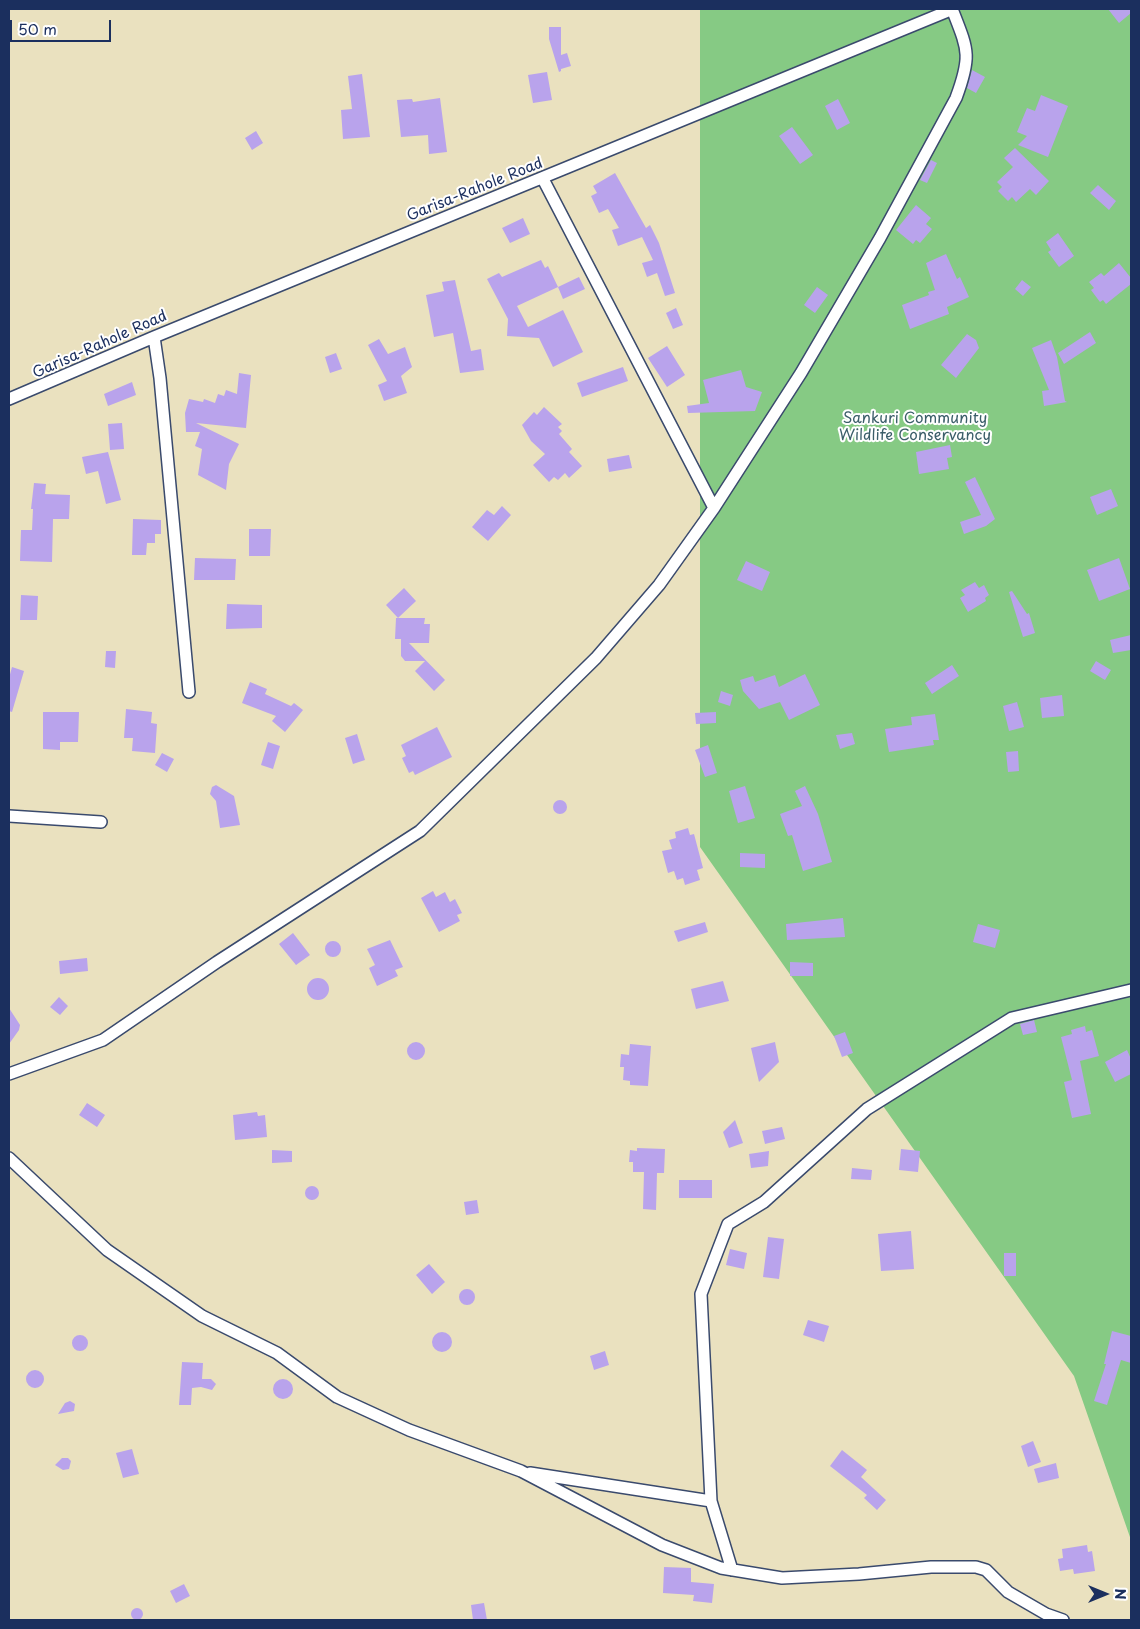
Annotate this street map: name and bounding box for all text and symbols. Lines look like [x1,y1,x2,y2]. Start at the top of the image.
scale bar [12,10,114,42]
text: 50 m [18,17,57,40]
street label: Garisa-Rahole Road [404,154,546,226]
street label: Garisa-Rahole Road [30,307,170,383]
park label: Sankuri Community Wildlife Conservancy [839,410,991,445]
north arrow [1080,1569,1130,1619]
text: N [1110,1588,1131,1600]

